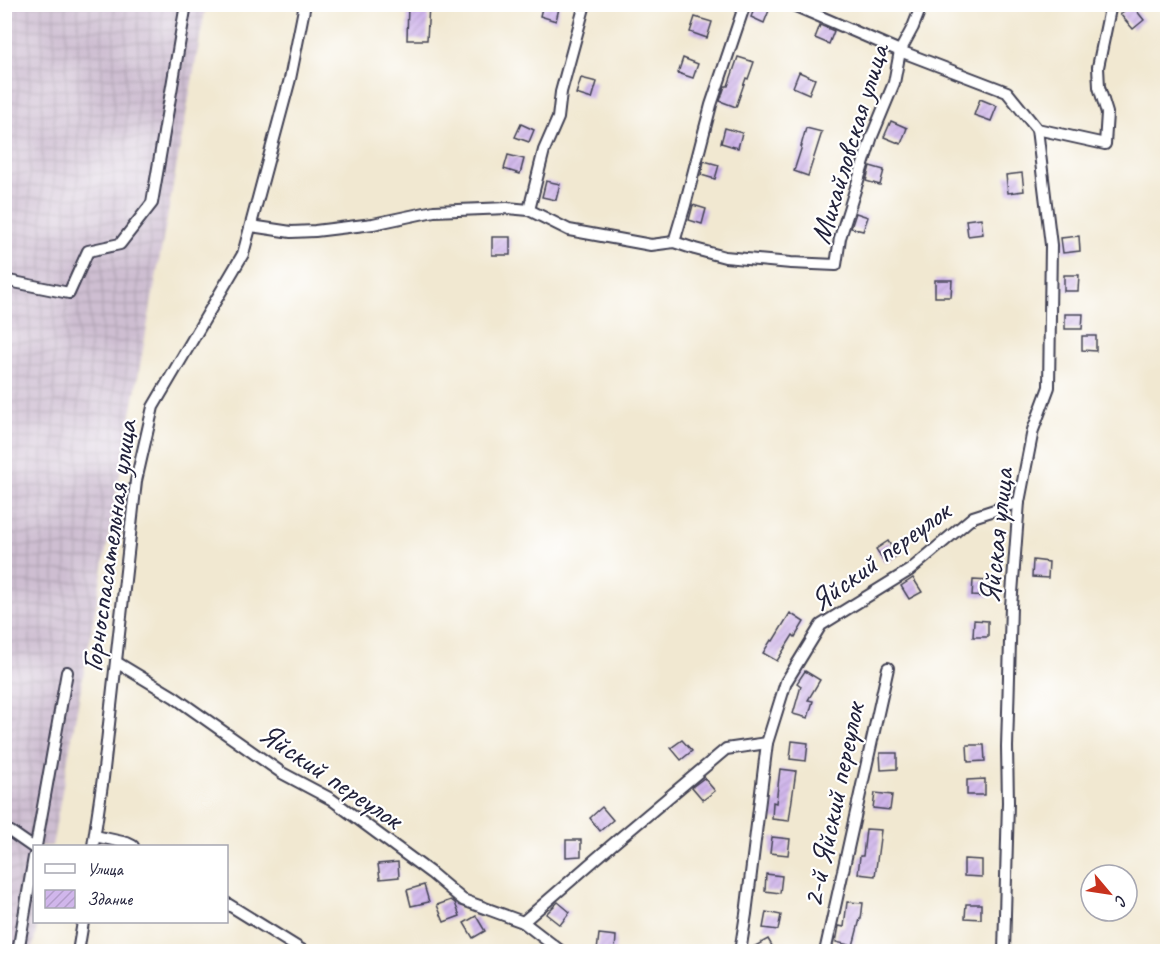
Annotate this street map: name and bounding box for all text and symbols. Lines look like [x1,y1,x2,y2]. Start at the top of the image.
street label: Михайловская улица [801,37,898,248]
street label: Горноспасательная улица [73,416,146,674]
street label: Яйская улица [970,465,1022,605]
street label: Яйский переулок [802,491,960,620]
street label: 2-й Яйский переулок [793,697,874,911]
street label: Яйский переулок [252,714,412,839]
legend [33,845,228,923]
text: Улица [87,858,124,880]
north arrow [1079,863,1139,923]
text: Здание [87,888,133,910]
text: С [1110,892,1132,910]

